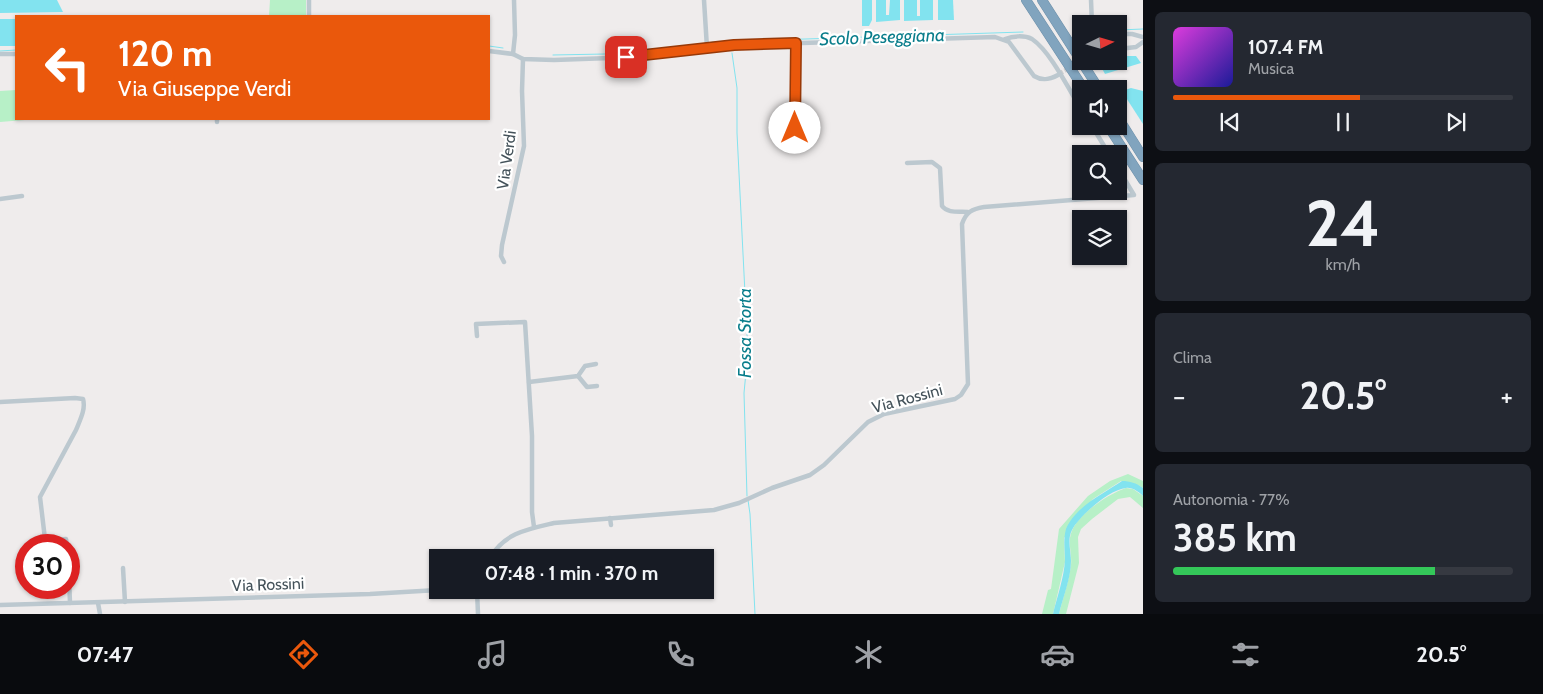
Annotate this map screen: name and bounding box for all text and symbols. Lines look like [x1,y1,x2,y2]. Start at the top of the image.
north arrow [1072,15,1128,70]
map controls [1072,15,1127,265]
water label: Scolo Peseggiana [819,24,945,50]
text: 120 m [118,32,212,75]
icon: left [35,35,100,100]
pin [605,36,647,78]
text: 107.4 FM [1248,36,1323,59]
icon: arrive [612,43,640,71]
text: Musica [1248,59,1294,78]
text: Via Giuseppe Verdi [118,75,291,102]
button: sound [1072,80,1127,135]
position arrow [768,101,820,153]
icon: previous [1216,108,1244,136]
icon: pause [1329,108,1357,136]
icon: next [1442,108,1470,136]
street label: Via Verdi [493,129,520,191]
button: search [1072,145,1127,200]
text: 24 [1306,183,1380,262]
button: layers [1072,210,1127,265]
text: km/h [1325,255,1361,274]
water label: Fossa Storta [734,288,756,378]
text: Clima [1173,348,1212,367]
text: 20.5° [1300,372,1386,419]
text: − [1173,379,1185,413]
text: + [1501,379,1513,413]
street label: Via Rossini [870,380,944,417]
text: Autonomia · 77% [1173,490,1290,509]
text: 385 km [1173,514,1297,561]
speed limit sign: 30 [15,534,80,599]
text: 07:48 · 1 min · 370 m [485,562,658,585]
street label: Via Rossini [232,574,304,595]
icon: directions [286,637,321,672]
icon: music [475,637,510,672]
icon: phone [663,637,698,672]
icon: climate [851,637,886,672]
icon: car [1040,637,1075,672]
icon: filters [1228,637,1263,672]
text: 07:47 [77,641,133,668]
text: 20.5° [1416,641,1466,668]

